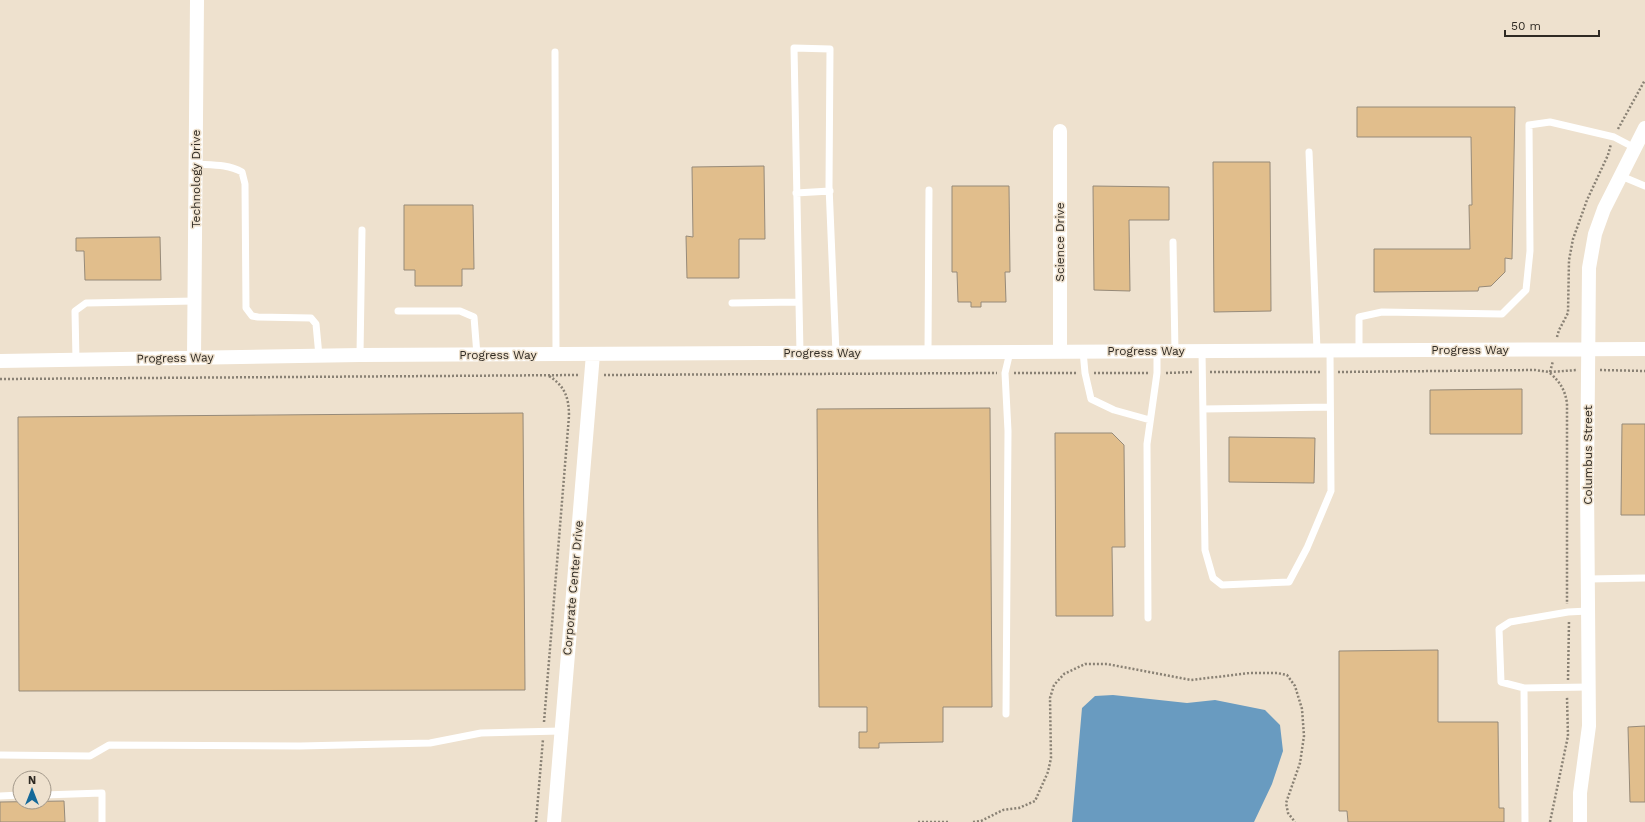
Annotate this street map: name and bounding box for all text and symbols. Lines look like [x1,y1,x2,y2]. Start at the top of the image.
scale bar [1505,12,1599,38]
text: 50 m [1511,19,1541,33]
street label: Technology Drive [189,130,203,228]
street label: Science Drive [1053,202,1067,282]
street label: Progress Way [1431,343,1509,357]
street label: Progress Way [1107,344,1185,358]
street label: Progress Way [783,346,861,360]
street label: Progress Way [459,348,537,362]
street label: Progress Way [136,350,215,366]
street label: Columbus Street [1581,405,1595,505]
street label: Corporate Center Drive [560,520,586,656]
north arrow [12,770,52,810]
text: N [28,774,36,787]

